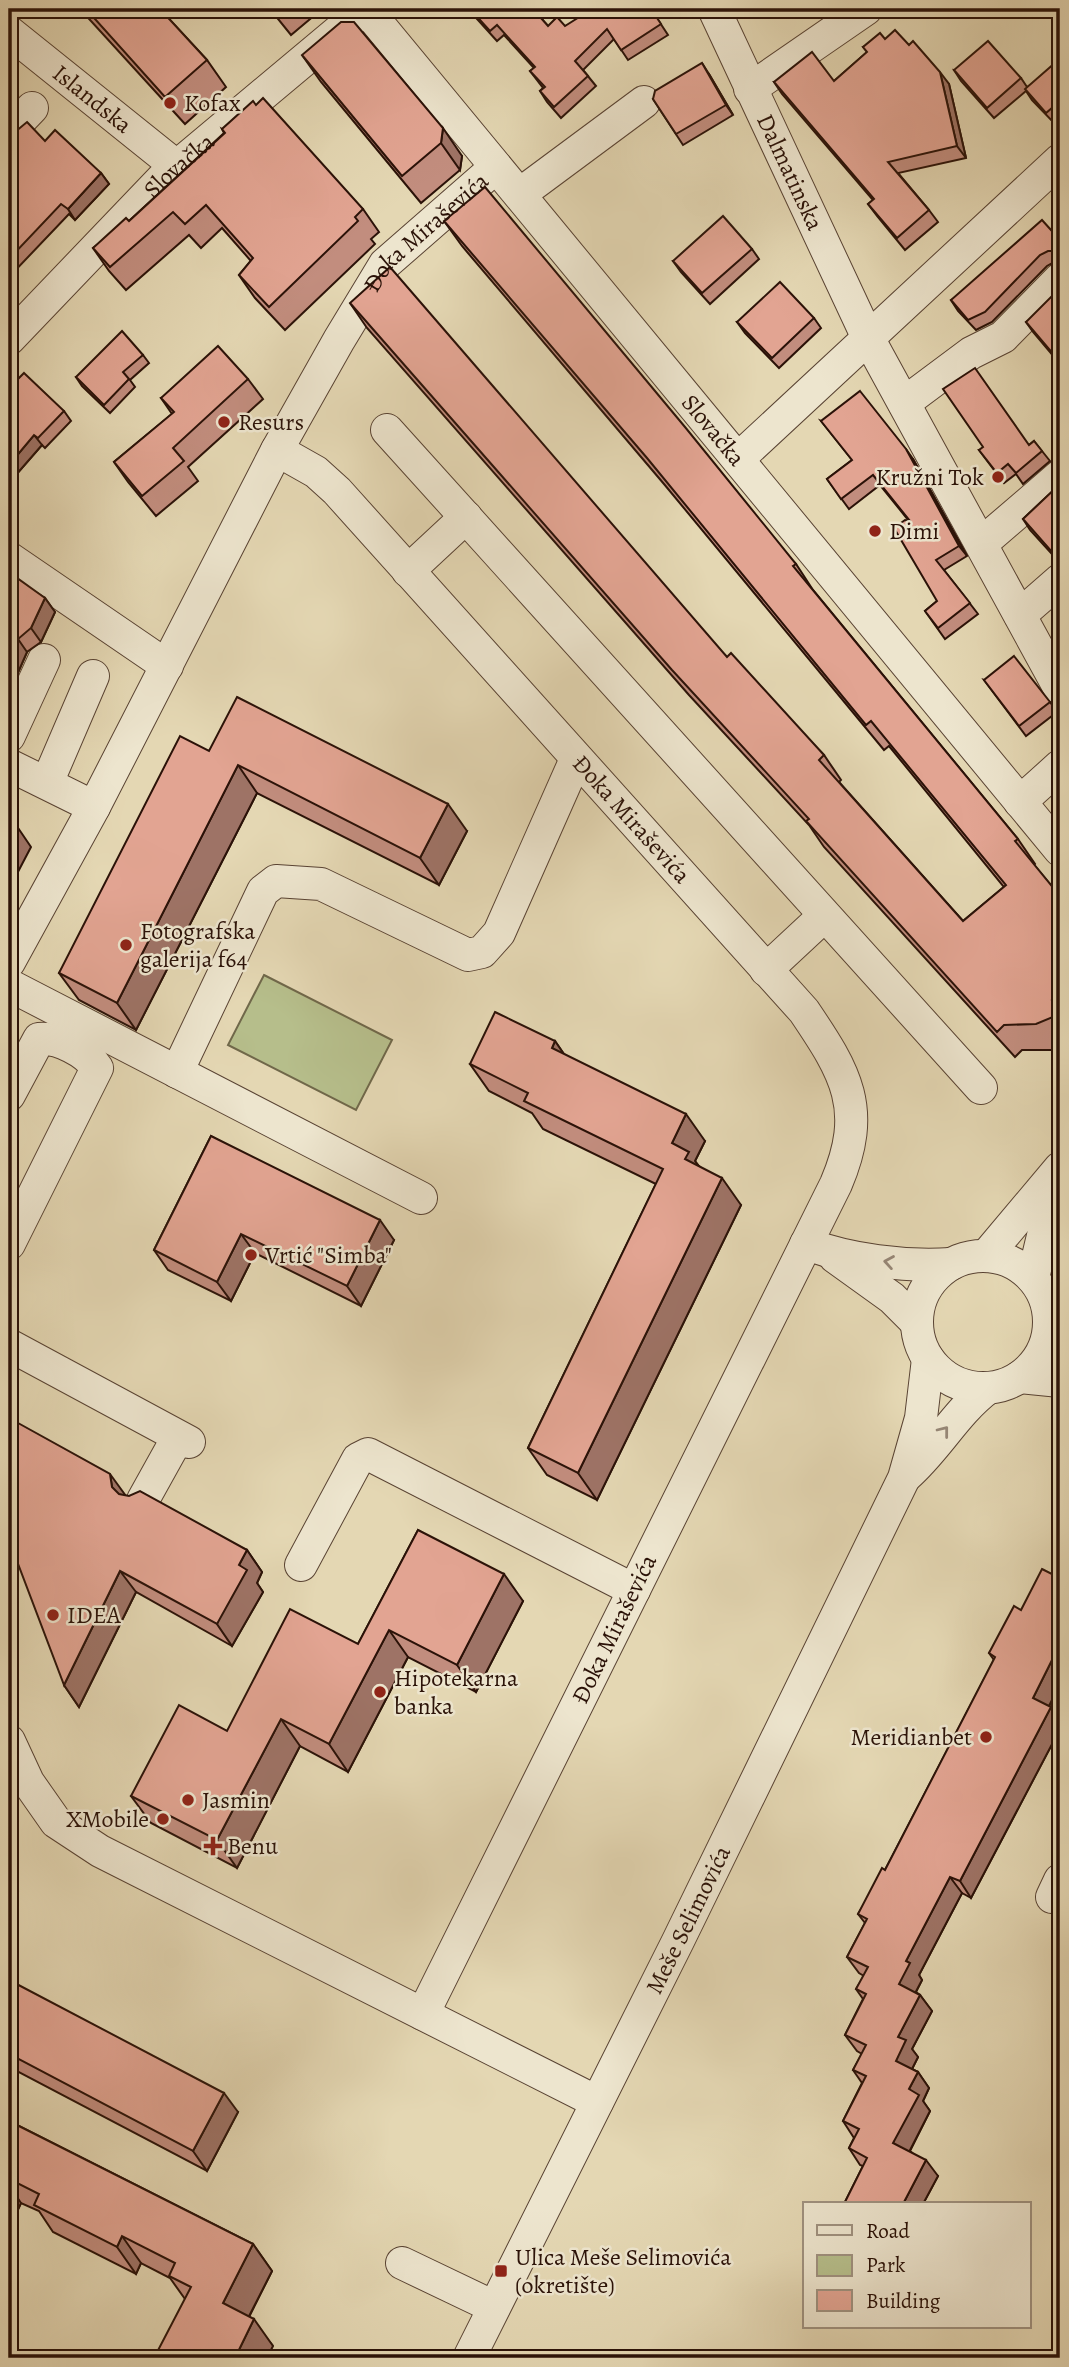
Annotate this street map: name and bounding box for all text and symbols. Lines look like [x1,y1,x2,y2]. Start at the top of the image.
street label: Islandska [46,57,139,141]
place label: Kofax [184,87,241,119]
marker: Kofax [162,95,178,111]
street label: Dalmatinska [749,109,832,236]
street label: Slovačka [136,125,222,205]
street label: Đoka Miraševića [356,164,496,298]
street label: Slovačka [674,387,753,473]
place label: Resurs [238,406,304,438]
marker: Resurs [216,414,232,430]
place label: Kružni Tok [875,461,984,493]
marker: Kružni Tok [990,469,1006,485]
place label: Dimi [889,515,939,547]
marker: Dimi [867,523,883,539]
street label: Đoka Miraševića [565,748,698,891]
place label: Fotografska galerija f64 [140,915,256,975]
marker: Fotografska galerija f64 [118,937,134,953]
place label: Vrtić "Simba" [264,1239,392,1271]
marker: Vrtić "Simba" [243,1247,259,1263]
one-way arrow [883,1255,895,1270]
one-way arrow [936,1427,949,1439]
street label: Đoka Miraševića [564,1548,664,1709]
place label: IDEA [67,1599,122,1631]
marker: IDEA [45,1607,61,1623]
place label: Hipotekarna banka [394,1662,519,1722]
marker: Hipotekarna banka [372,1684,388,1700]
place label: Meridianbet [851,1721,972,1753]
marker: Meridianbet [978,1729,994,1745]
place label: Jasmin [202,1784,270,1816]
marker: Jasmin [180,1792,196,1808]
place label: XMobile [66,1803,149,1835]
marker: XMobile [155,1811,171,1827]
place label: Benu [227,1830,278,1862]
marker: Benu [205,1838,221,1854]
street label: Meše Selimovića [638,1839,739,1999]
legend [803,2202,1030,2328]
text: Road [866,2217,910,2245]
place label: Ulica Meše Selimovića (okretište) [515,2241,732,2301]
text: Park [866,2251,906,2279]
marker: Ulica Meše Selimovića (okretište) [493,2263,509,2279]
text: Building [866,2287,941,2315]

